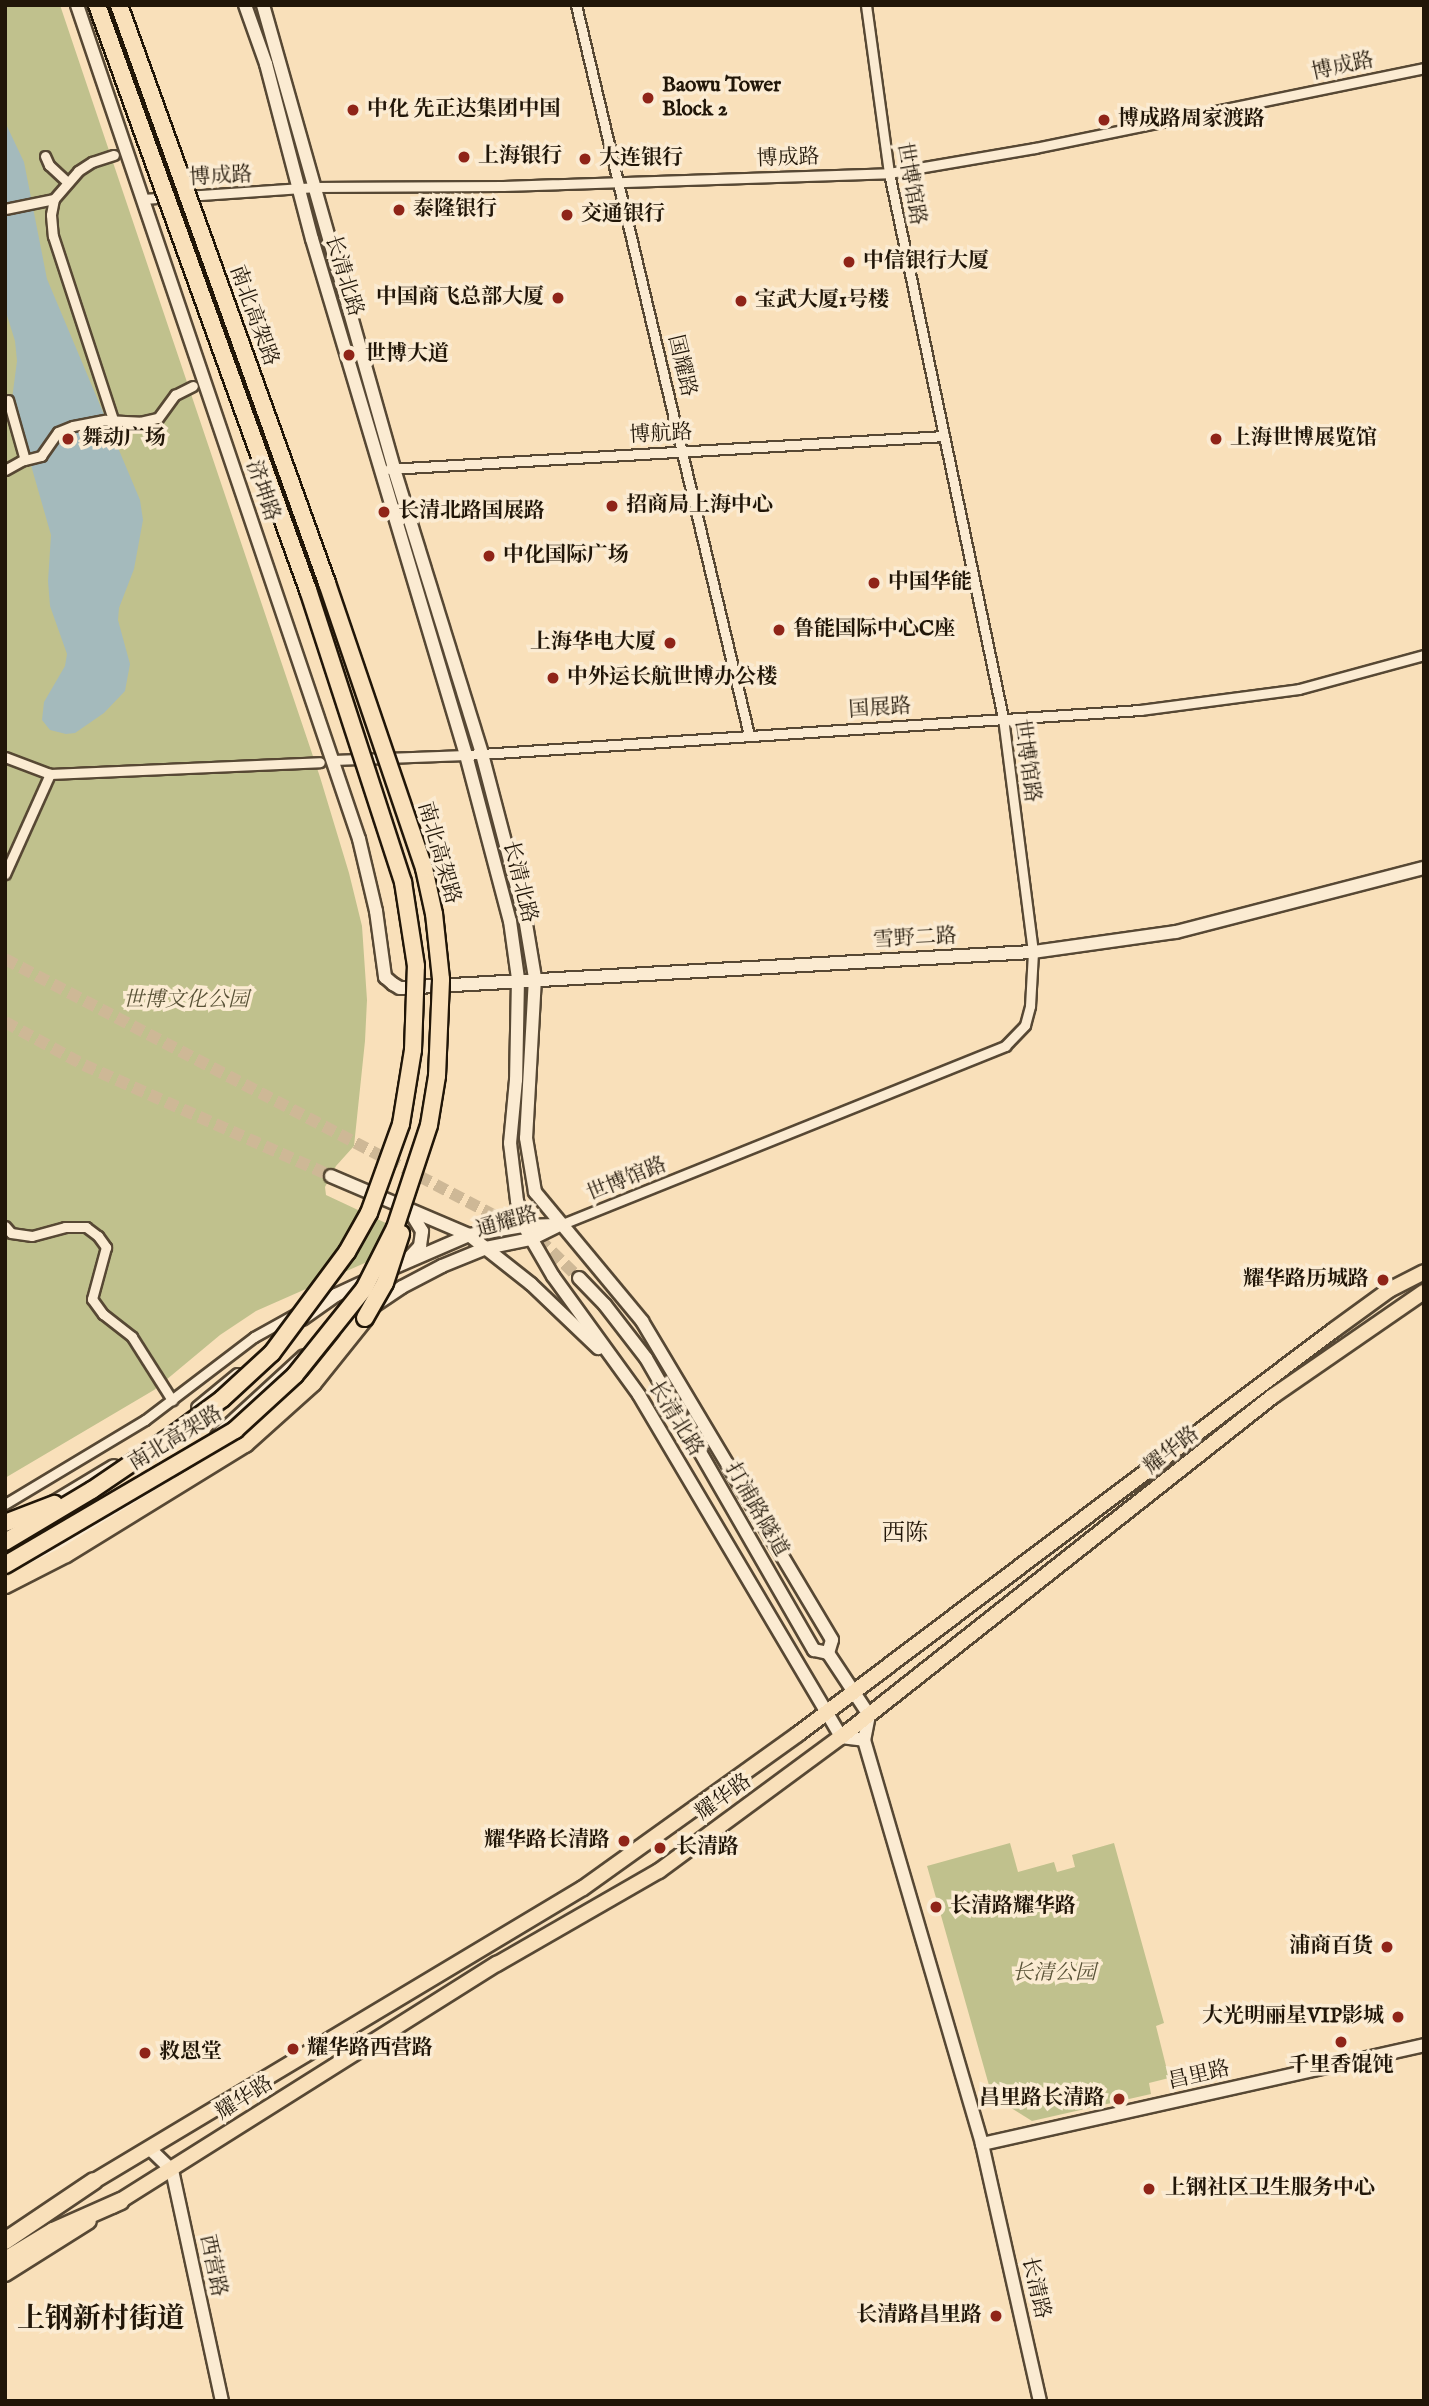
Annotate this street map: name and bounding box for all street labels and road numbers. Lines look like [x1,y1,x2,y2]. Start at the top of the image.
street label: 博成路 [1310,48,1376,86]
street label: 世博馆路 [890,140,930,228]
street label: 博成路 [756,145,820,173]
street label: 博成路 [189,163,253,191]
street label: 长清北路 [319,232,367,320]
street label: 南北高架路 [223,262,283,370]
street label: 国耀路 [662,332,700,400]
street label: 博航路 [629,421,693,449]
street label: 济坤路 [240,457,284,525]
street label: 国展路 [848,694,912,724]
street label: 世博馆路 [1008,718,1044,804]
street label: 南北高架路 [411,799,465,907]
street label: 长清北路 [497,838,541,926]
street label: 雪野二路 [872,924,958,954]
street label: 世博馆路 [583,1153,671,1207]
street label: 通耀路 [473,1202,541,1244]
street label: 长清北路 [642,1377,708,1461]
street label: 南北高架路 [125,1401,227,1477]
street label: 耀华路 [1139,1422,1205,1480]
street label: 打浦路隧道 [719,1458,793,1562]
street label: 耀华路 [691,1769,757,1827]
street label: 昌里路 [1165,2057,1233,2095]
street label: 耀华路 [212,2072,278,2126]
street label: 西营路 [193,2233,231,2299]
street label: 长清路 [1016,2254,1054,2322]

